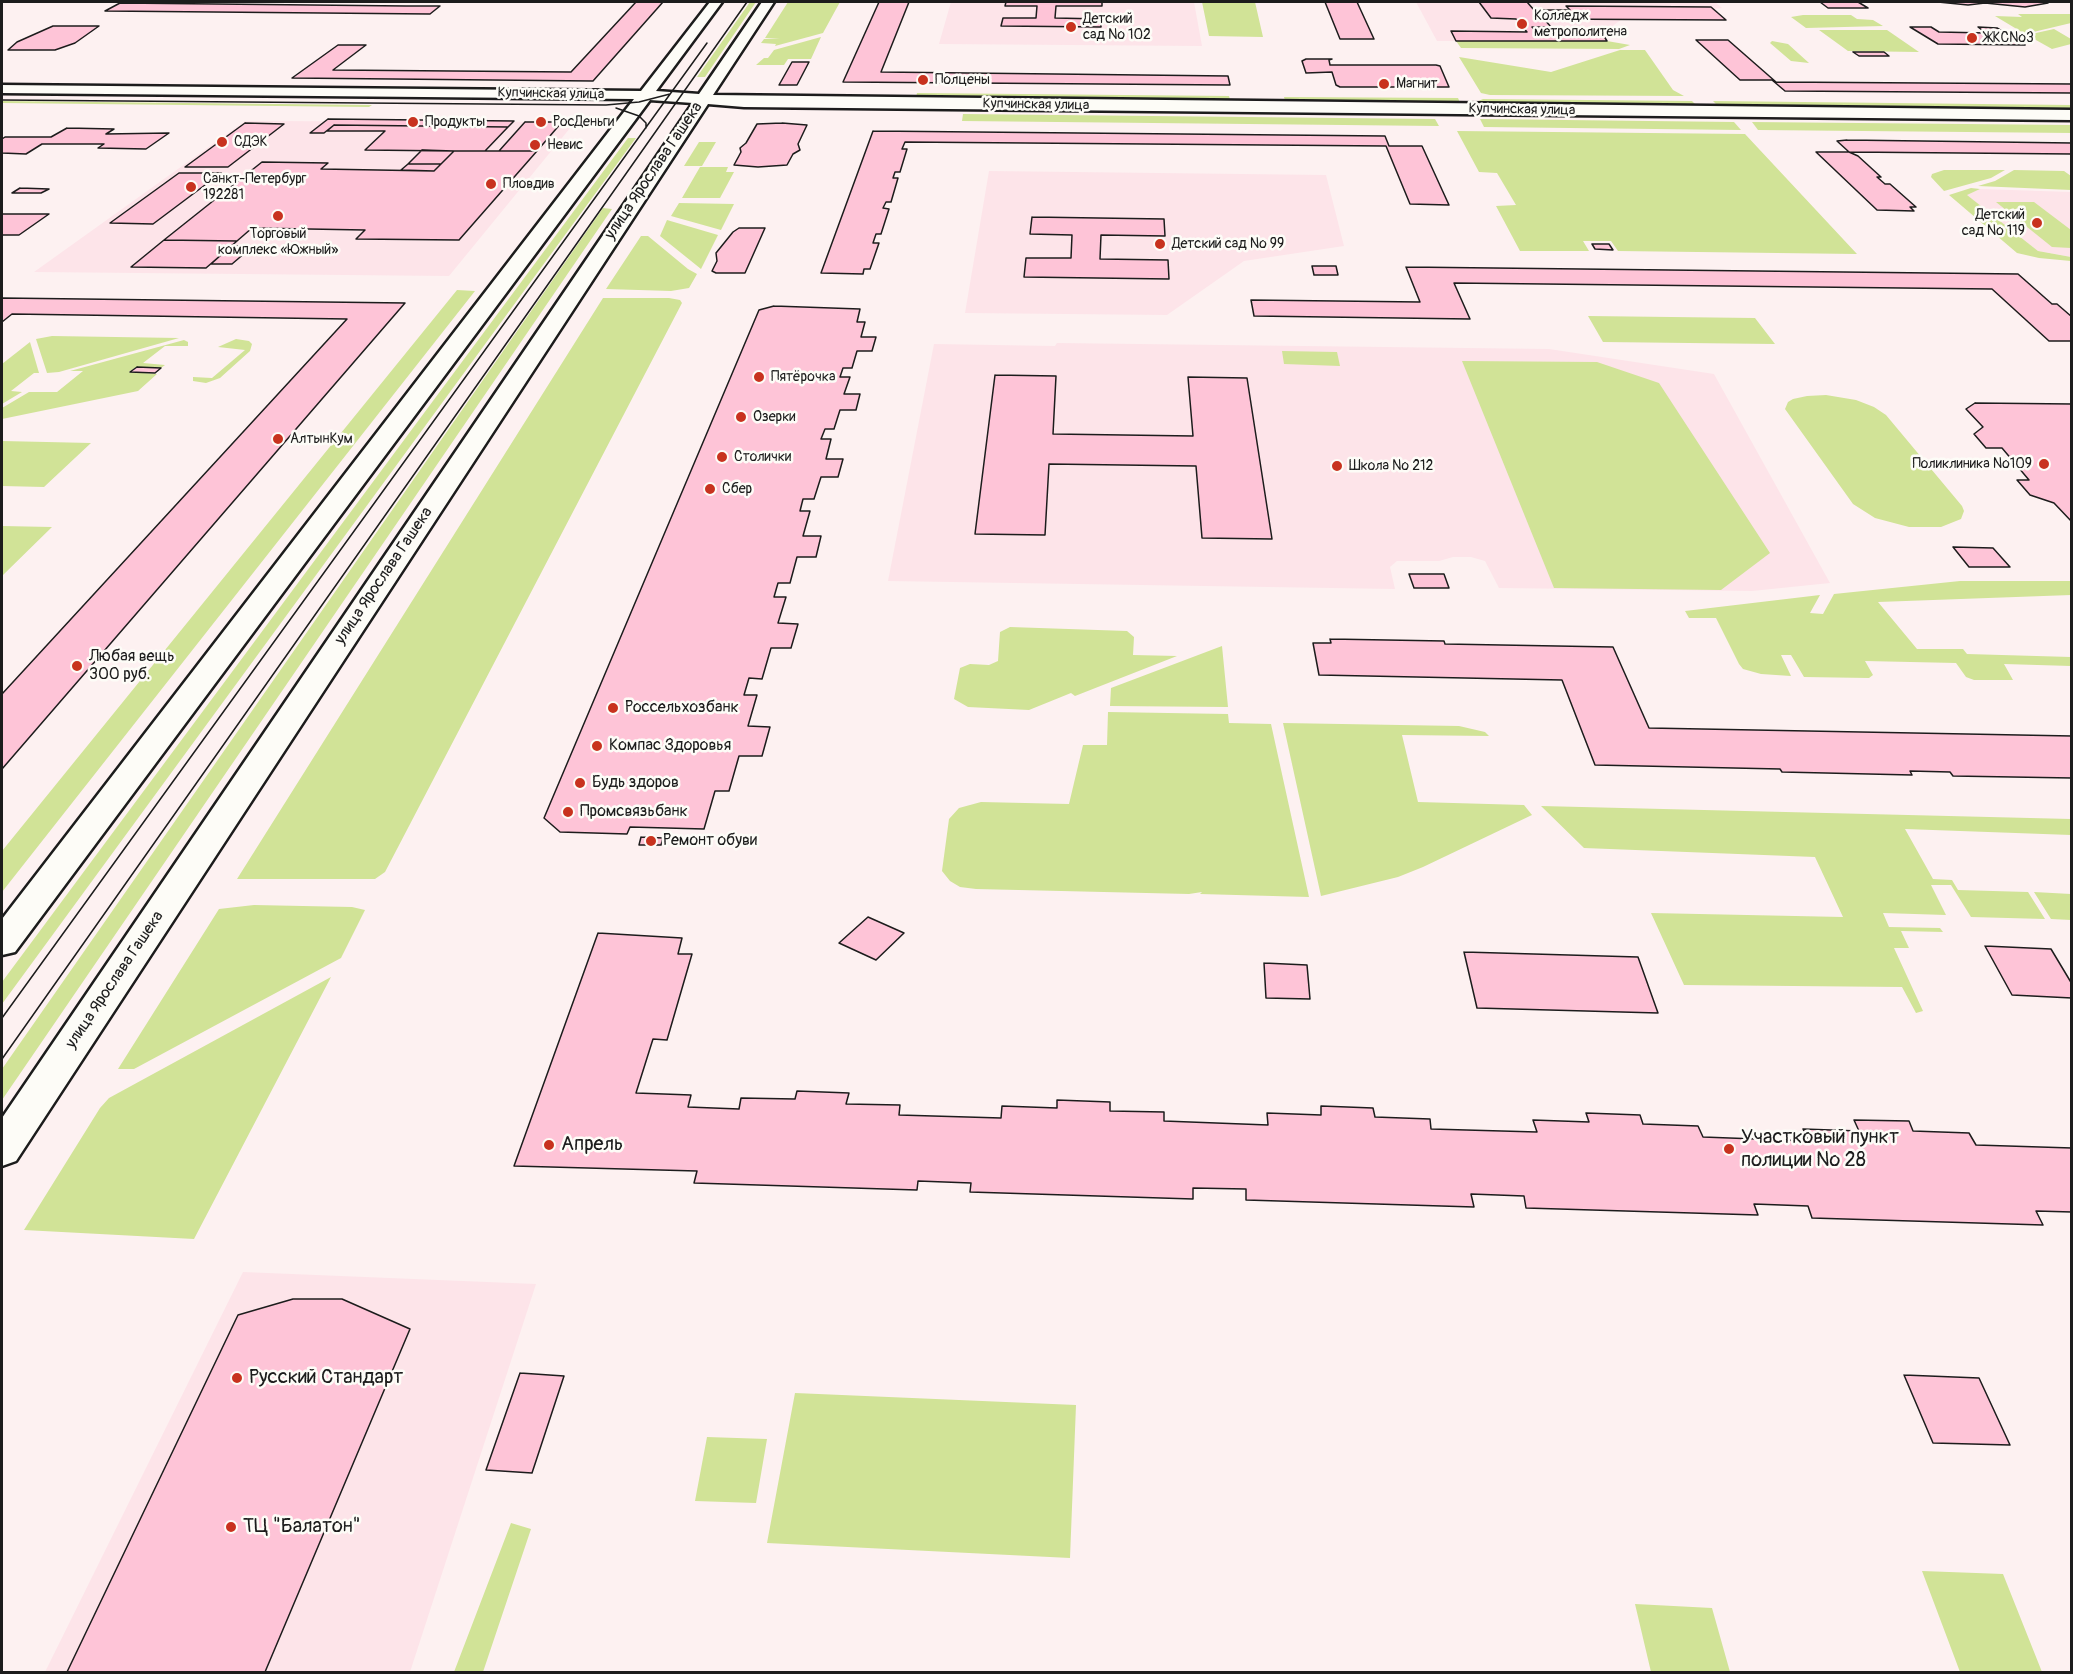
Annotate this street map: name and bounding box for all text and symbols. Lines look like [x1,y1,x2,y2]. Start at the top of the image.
place label: Колледж метрополитена [1534,8,1627,40]
place label: Детский сад № 102 [1083,11,1151,44]
marker: Колледж метрополитена [1515,17,1529,31]
marker: Детский сад № 102 [1064,20,1078,34]
place label: ЖКС№3 [1984,30,2034,46]
marker: ЖКС№3 [1965,31,1979,45]
place label: Полцены [935,72,990,88]
marker: Полцены [916,73,930,87]
place label: Магнит [1396,76,1438,92]
marker: Магнит [1377,77,1391,91]
street label: Купчинская улица [497,85,605,103]
street label: Купчинская улица [982,96,1090,114]
street label: улица Ярослава Гашека [601,99,707,243]
street label: Купчинская улица [1468,101,1576,119]
place label: Продукты [425,114,485,130]
place label: РосДеньги [553,114,614,130]
marker: Продукты [406,115,420,129]
marker: РосДеньги [534,115,548,129]
place label: СДЭК [234,134,267,150]
marker: СДЭК [215,135,229,149]
place label: Невис [547,137,583,153]
marker: Невис [528,138,542,152]
place label: Санкт-Петербург 192281 [203,171,307,204]
place label: Пловдив [503,176,555,192]
marker: Пловдив [484,177,498,191]
marker: Санкт-Петербург 192281 [184,180,198,194]
place label: Детский сад № 119 [1962,207,2025,240]
marker: Торговый комплекс «Южный» [271,209,285,223]
marker: Детский сад № 119 [2030,216,2044,230]
place label: Торговый комплекс «Южный» [218,226,338,258]
place label: Детский сад № 99 [1172,236,1284,252]
marker: Детский сад № 99 [1153,237,1167,251]
place label: Пятёрочка [771,369,835,385]
marker: Пятёрочка [752,370,766,384]
place label: Озерки [753,409,796,425]
marker: Озерки [734,410,748,424]
place label: АлтынКум [290,431,353,447]
marker: АлтынКум [271,432,285,446]
place label: Столички [734,449,791,465]
marker: Столички [715,450,729,464]
place label: Поликлиника №109 [1912,456,2032,472]
marker: Поликлиника №109 [2037,457,2051,471]
place label: Школа № 212 [1349,458,1433,474]
marker: Школа № 212 [1330,459,1344,473]
place label: Сбер [722,481,752,497]
marker: Сбер [703,482,717,496]
street label: улица Ярослава Гашека [331,504,437,648]
place label: Любая вещь 300 руб. [89,647,175,685]
marker: Любая вещь 300 руб. [70,659,84,673]
place label: Россельхозбанк [625,698,739,718]
marker: Россельхозбанк [606,701,620,715]
place label: Компас Здоровья [609,736,731,756]
marker: Компас Здоровья [590,739,604,753]
place label: Будь здоров [592,773,679,793]
marker: Будь здоров [573,776,587,790]
place label: Промсвязьбанк [580,802,688,822]
marker: Промсвязьбанк [561,805,575,819]
place label: Ремонт обуви [663,831,757,851]
marker: Ремонт обуви [644,834,658,848]
street label: улица Ярослава Гашека [62,908,168,1052]
place label: Участковый пункт полиции № 28 [1741,1126,1899,1173]
place label: Апрель [561,1133,623,1157]
marker: Апрель [542,1138,556,1152]
marker: Участковый пункт полиции № 28 [1722,1142,1736,1156]
place label: Русский Стандарт [249,1366,403,1390]
marker: Русский Стандарт [230,1371,244,1385]
place label: ТЦ "Балатон" [243,1515,361,1539]
marker: ТЦ "Балатон" [224,1520,238,1534]

